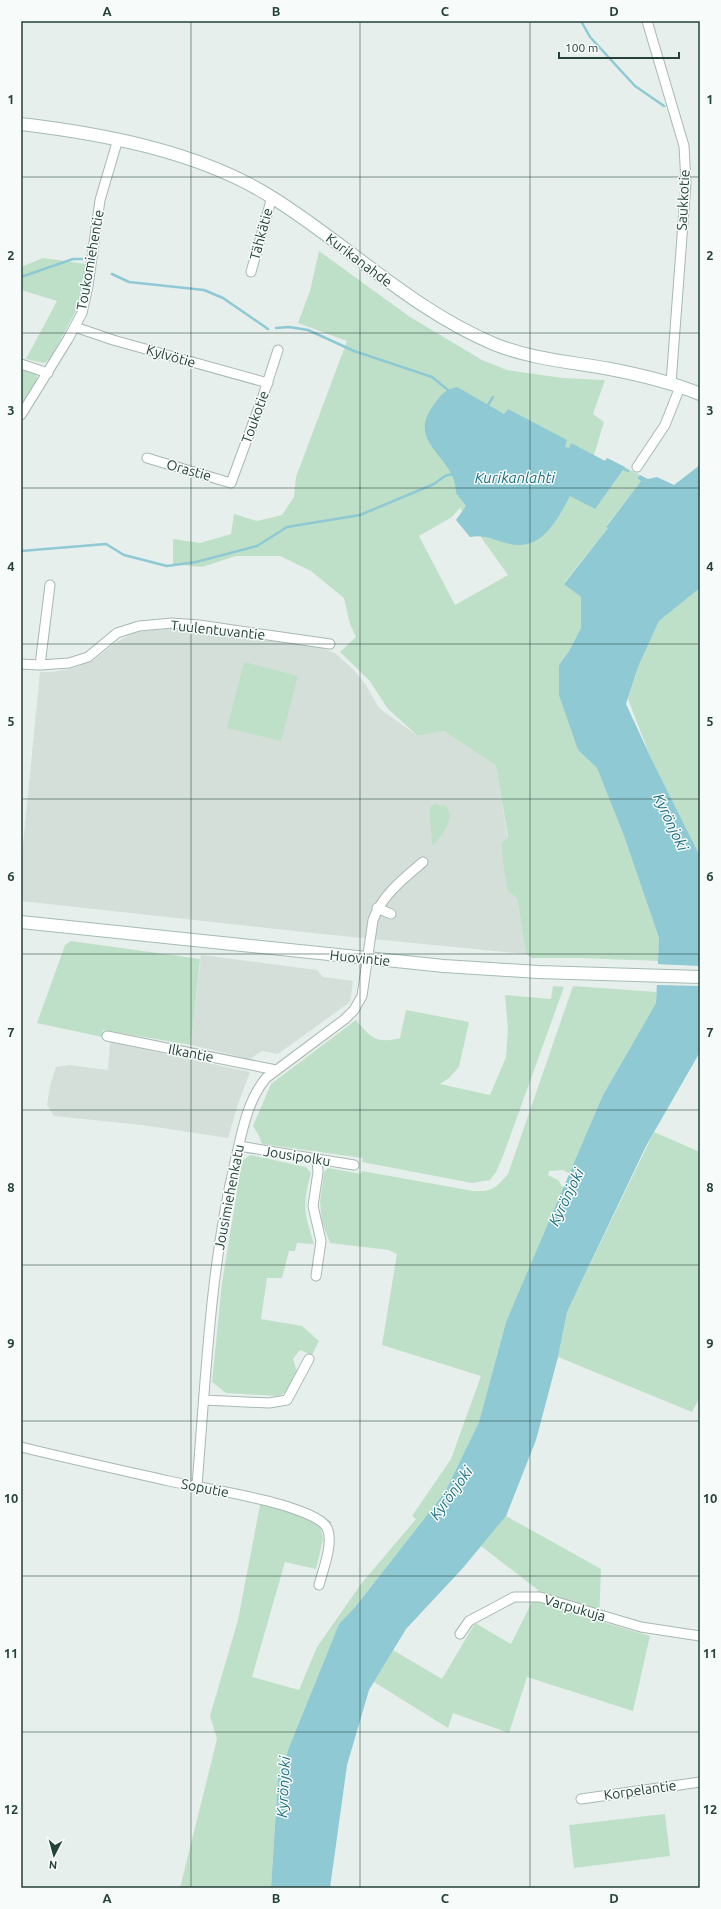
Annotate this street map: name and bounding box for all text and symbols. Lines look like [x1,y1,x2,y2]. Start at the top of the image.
text: A [102,4,112,18]
text: B [272,4,281,18]
text: C [441,4,450,18]
text: D [609,4,619,18]
scale bar [559,34,679,60]
text: 100 m [565,41,598,54]
text: 1 [7,92,15,106]
text: 1 [706,92,714,106]
street label: Saukkotie [673,169,693,231]
street label: Tähkätie [246,206,276,262]
street label: Toukomiehentie [73,208,107,312]
street label: Kurikanahde [323,230,395,290]
text: 2 [7,248,15,262]
text: 2 [706,248,714,262]
street label: Kylvötie [145,341,197,371]
street label: Toukotie [238,388,272,446]
text: 3 [7,403,15,417]
text: 3 [706,403,714,417]
street label: Orastie [165,456,213,484]
water label: Kurikanlahti [475,469,556,486]
text: 4 [7,559,15,573]
text: 4 [706,559,714,573]
street label: Tuulentuvantie [170,617,266,643]
text: 5 [7,714,15,728]
text: 5 [706,714,714,728]
water label: Kyrönjoki [650,791,692,855]
text: 6 [7,869,15,883]
text: 6 [706,869,714,883]
street label: Huovintie [329,947,391,969]
text: 7 [7,1025,15,1039]
text: 7 [706,1025,714,1039]
street label: Ilkantie [167,1041,215,1065]
street label: Jousimiehenkatu [211,1143,247,1251]
street label: Jousipolku [262,1143,332,1169]
water label: Kyrönjoki [545,1164,588,1228]
text: 8 [7,1180,15,1194]
text: 8 [706,1180,714,1194]
text: 9 [7,1336,15,1350]
text: 9 [706,1336,714,1350]
water label: Kyrönjoki [426,1462,477,1523]
street label: Soputie [180,1476,230,1500]
text: 10 [4,1491,18,1505]
text: 10 [703,1491,717,1505]
street label: Varpukuja [543,1592,607,1624]
text: 11 [4,1646,18,1660]
text: 11 [703,1646,717,1660]
water label: Kyrönjoki [273,1755,293,1818]
street label: Korpelantie [603,1777,677,1803]
text: 12 [4,1802,18,1816]
text: 12 [703,1802,717,1816]
north arrow [34,1835,74,1875]
text: N [48,1859,58,1871]
text: A [102,1891,112,1905]
text: B [272,1891,281,1905]
text: C [441,1891,450,1905]
text: D [609,1891,619,1905]

